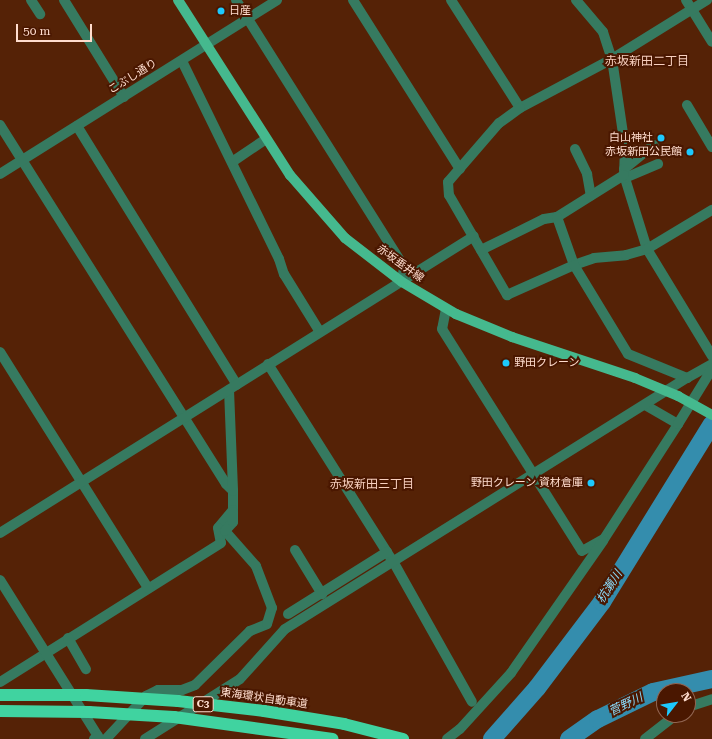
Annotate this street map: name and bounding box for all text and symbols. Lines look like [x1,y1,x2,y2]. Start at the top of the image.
place label: 日産 [229,4,251,18]
marker: 日産 [216,6,226,16]
scale bar [18,16,94,42]
text: 50 m [23,24,50,38]
district label: 赤坂新田二丁目 [605,55,689,69]
street label: こぶし通り [106,57,160,97]
place label: 白山神社 [609,131,653,145]
marker: 白山神社 [656,133,666,143]
place label: 赤坂新田公民館 [605,145,682,159]
marker: 赤坂新田公民館 [685,147,695,157]
street label: 赤坂垂井線 [374,242,426,286]
place label: 野田クレーン [514,356,580,370]
marker: 野田クレーン [501,358,511,368]
place label: 野田クレーン 資材倉庫 [470,476,583,490]
district label: 赤坂新田三丁目 [330,478,414,492]
marker: 野田クレーン 資材倉庫 [586,478,596,488]
water label: 杭瀬川 [594,568,626,606]
north arrow [656,683,696,723]
street label: 東海環状自動車道 [220,686,308,712]
text: N [678,690,694,704]
water label: 菅野川 [607,691,645,719]
road number: C3 [192,696,214,712]

